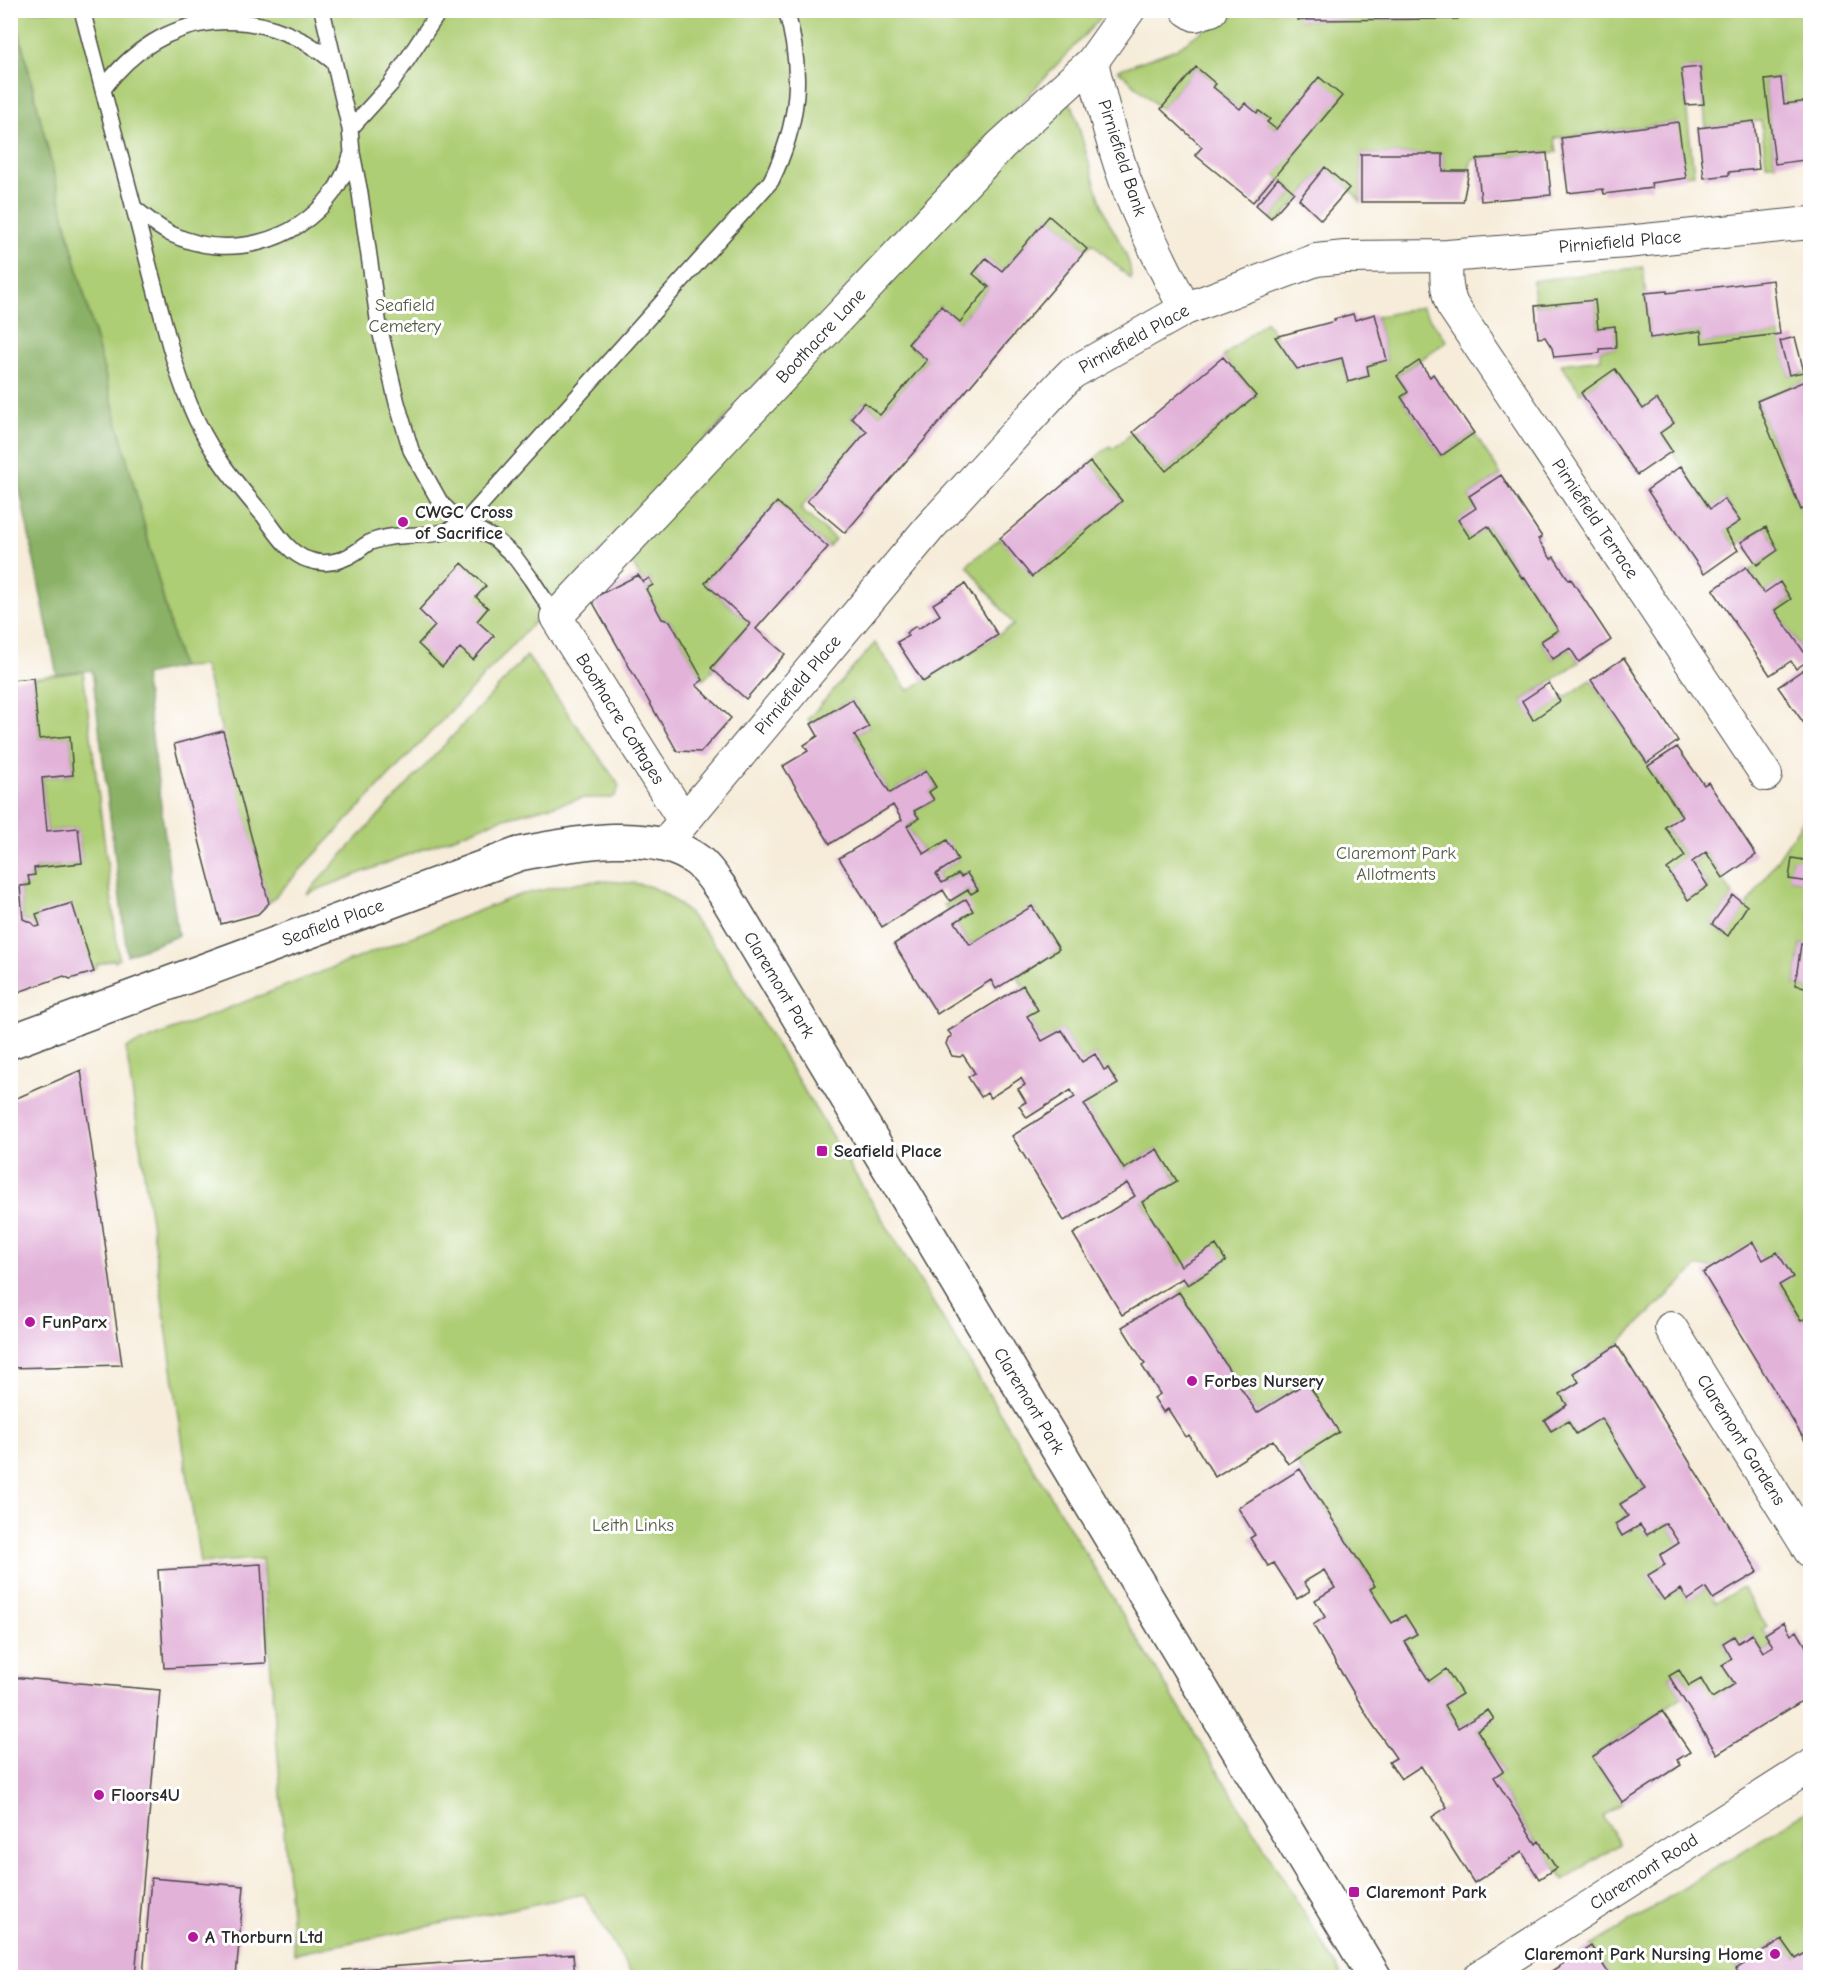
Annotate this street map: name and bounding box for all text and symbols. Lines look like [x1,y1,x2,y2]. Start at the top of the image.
street label: Pirniefield Bank [1093,97,1151,219]
street label: Pirniefield Place [1558,226,1682,258]
street label: Boothacre Lane [772,284,870,388]
park label: Seafield Cemetery [369,295,442,337]
street label: Pirniefield Place [1075,300,1193,378]
street label: Pirniefield Terrace [1547,455,1643,583]
place label: CWGC Cross of Sacrifice [415,502,513,544]
marker: CWGC Cross of Sacrifice [396,515,410,529]
street label: Pirniefield Place [750,631,846,739]
street label: Boothacre Cottages [571,650,669,788]
park label: Claremont Park Allotments [1336,843,1456,885]
street label: Seafield Place [279,895,387,951]
street label: Claremont Park [739,928,819,1042]
place label: Seafield Place [834,1141,942,1162]
marker: Seafield Place [815,1144,829,1158]
place label: FunParx [42,1312,107,1333]
marker: FunParx [23,1315,37,1329]
street label: Claremont Park [989,1344,1069,1458]
place label: Forbes Nursery [1204,1371,1324,1392]
street label: Claremont Gardens [1692,1371,1790,1509]
marker: Forbes Nursery [1185,1374,1199,1388]
park label: Leith Links [592,1515,674,1536]
place label: Floors4U [111,1785,180,1806]
marker: Floors4U [92,1788,106,1802]
street label: Claremont Road [1586,1829,1702,1915]
place label: Claremont Park [1366,1882,1487,1903]
marker: Claremont Park [1347,1885,1361,1899]
place label: A Thorburn Ltd [205,1927,323,1948]
marker: A Thorburn Ltd [186,1930,200,1944]
place label: Claremont Park Nursing Home [1524,1944,1763,1965]
marker: Claremont Park Nursing Home [1768,1947,1782,1961]

